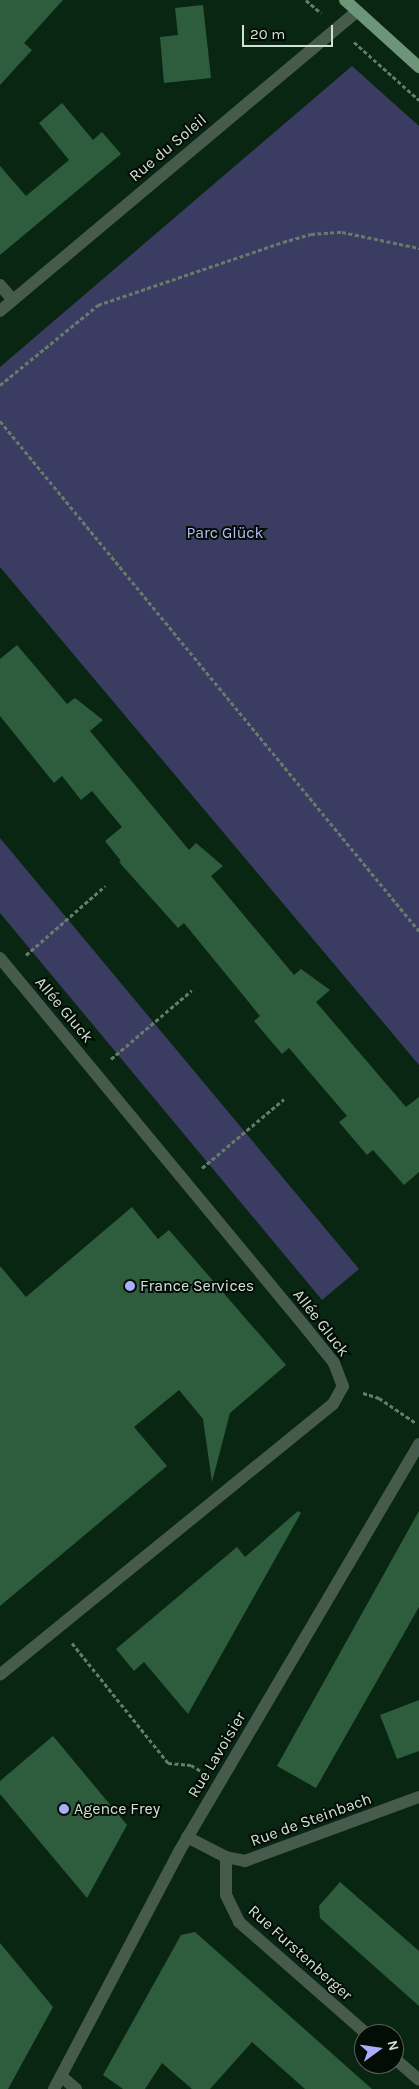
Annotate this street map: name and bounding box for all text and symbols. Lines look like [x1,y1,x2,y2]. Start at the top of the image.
scale bar [244,15,335,47]
text: 20 m [250,25,285,43]
street label: Rue du Soleil [126,110,210,186]
park label: Parc Glück [186,523,264,543]
street label: Allée Gluck [31,973,97,1047]
place label: France Services [140,1276,254,1296]
marker: France Services [124,1280,136,1292]
street label: Allée Gluck [289,1286,353,1360]
street label: Rue Lavoisier [184,1709,250,1801]
street label: Rue de Steinbach [248,1789,374,1851]
place label: Agence Frey [74,1799,160,1819]
marker: Agence Frey [58,1803,70,1815]
street label: Rue Furstenberger [244,1901,356,2005]
north arrow [354,2024,404,2074]
text: N [384,2039,403,2052]

